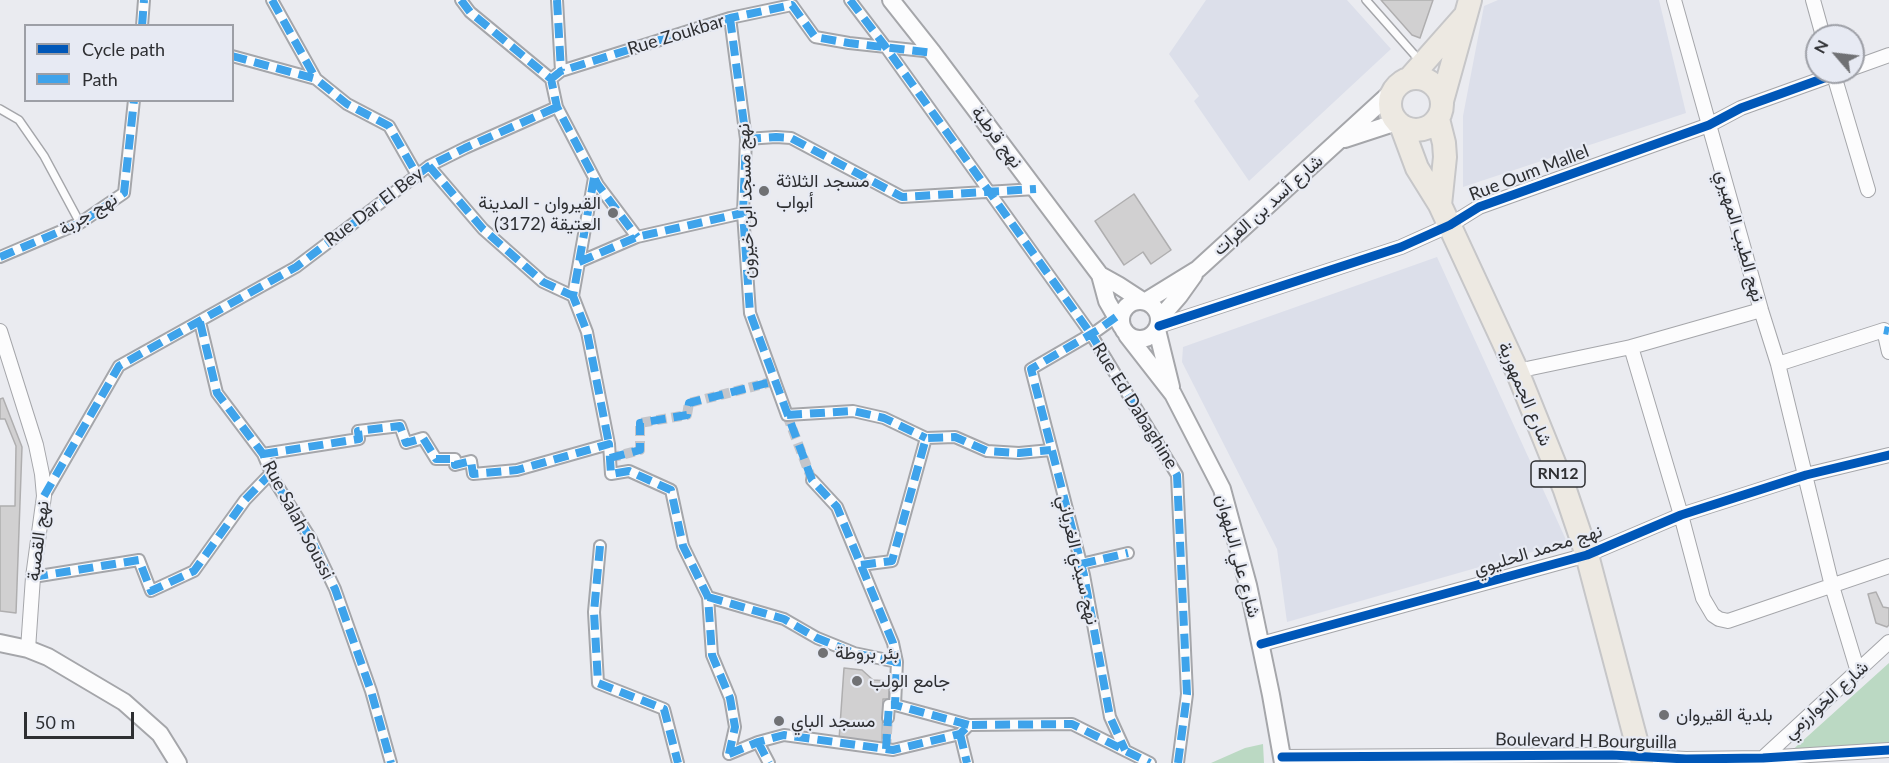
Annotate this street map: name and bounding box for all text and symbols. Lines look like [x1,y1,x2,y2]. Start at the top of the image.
street label: Rue Zoukbar [625,10,727,60]
legend [24,24,234,102]
north arrow [1805,24,1865,84]
text: N [1809,36,1832,56]
text: Cycle path [82,38,165,60]
text: Path [82,68,118,90]
street label: نهج قرطبة [967,102,1027,172]
street label: نهج مسجد ابن خيرون [732,123,760,279]
street label: Rue Oum Mallel [1466,140,1592,206]
street label: شارع أسد بن الفرات [1209,150,1327,260]
street label: Rue Dar El Bey [320,163,428,251]
street label: نهج الطيب المهيري [1711,168,1769,304]
place label: مسجد الثلاثة أبواب [776,170,870,213]
marker: مسجد الثلاثة أبواب [757,184,771,198]
street label: نهج جربة [55,188,121,240]
place label: القيروان - المدينة العتيقة (3172) [478,192,601,234]
marker: القيروان - المدينة العتيقة (3172) [606,206,620,220]
street label: Rue Ed Dabaghine [1088,339,1182,473]
street label: شارع الجمهورية [1493,339,1557,449]
street label: Rue Salah Soussi [258,457,338,583]
road number: RN12 [1531,461,1585,487]
street label: شارع علي البلهوان [1211,492,1265,620]
street label: نهج سيدي الغرياني [1053,493,1103,627]
street label: نهج القصبة [22,500,54,582]
street label: نهج محمد الحليوي [1471,520,1605,580]
place label: بئر بروطة [835,642,899,664]
marker: بئر بروطة [816,646,830,660]
street label: شارع الخوارزمي [1779,656,1873,744]
place label: جامع الولب [869,670,950,692]
marker: جامع الولب [850,674,864,688]
scale bar [27,700,136,738]
place label: بلدية القيروان [1676,704,1773,726]
marker: بلدية القيروان [1657,708,1671,722]
place label: مسجد الباي [791,710,875,732]
text: 50 m [35,711,75,733]
marker: مسجد الباي [772,714,786,728]
street label: Boulevard H Bourguilla [1495,729,1677,753]

